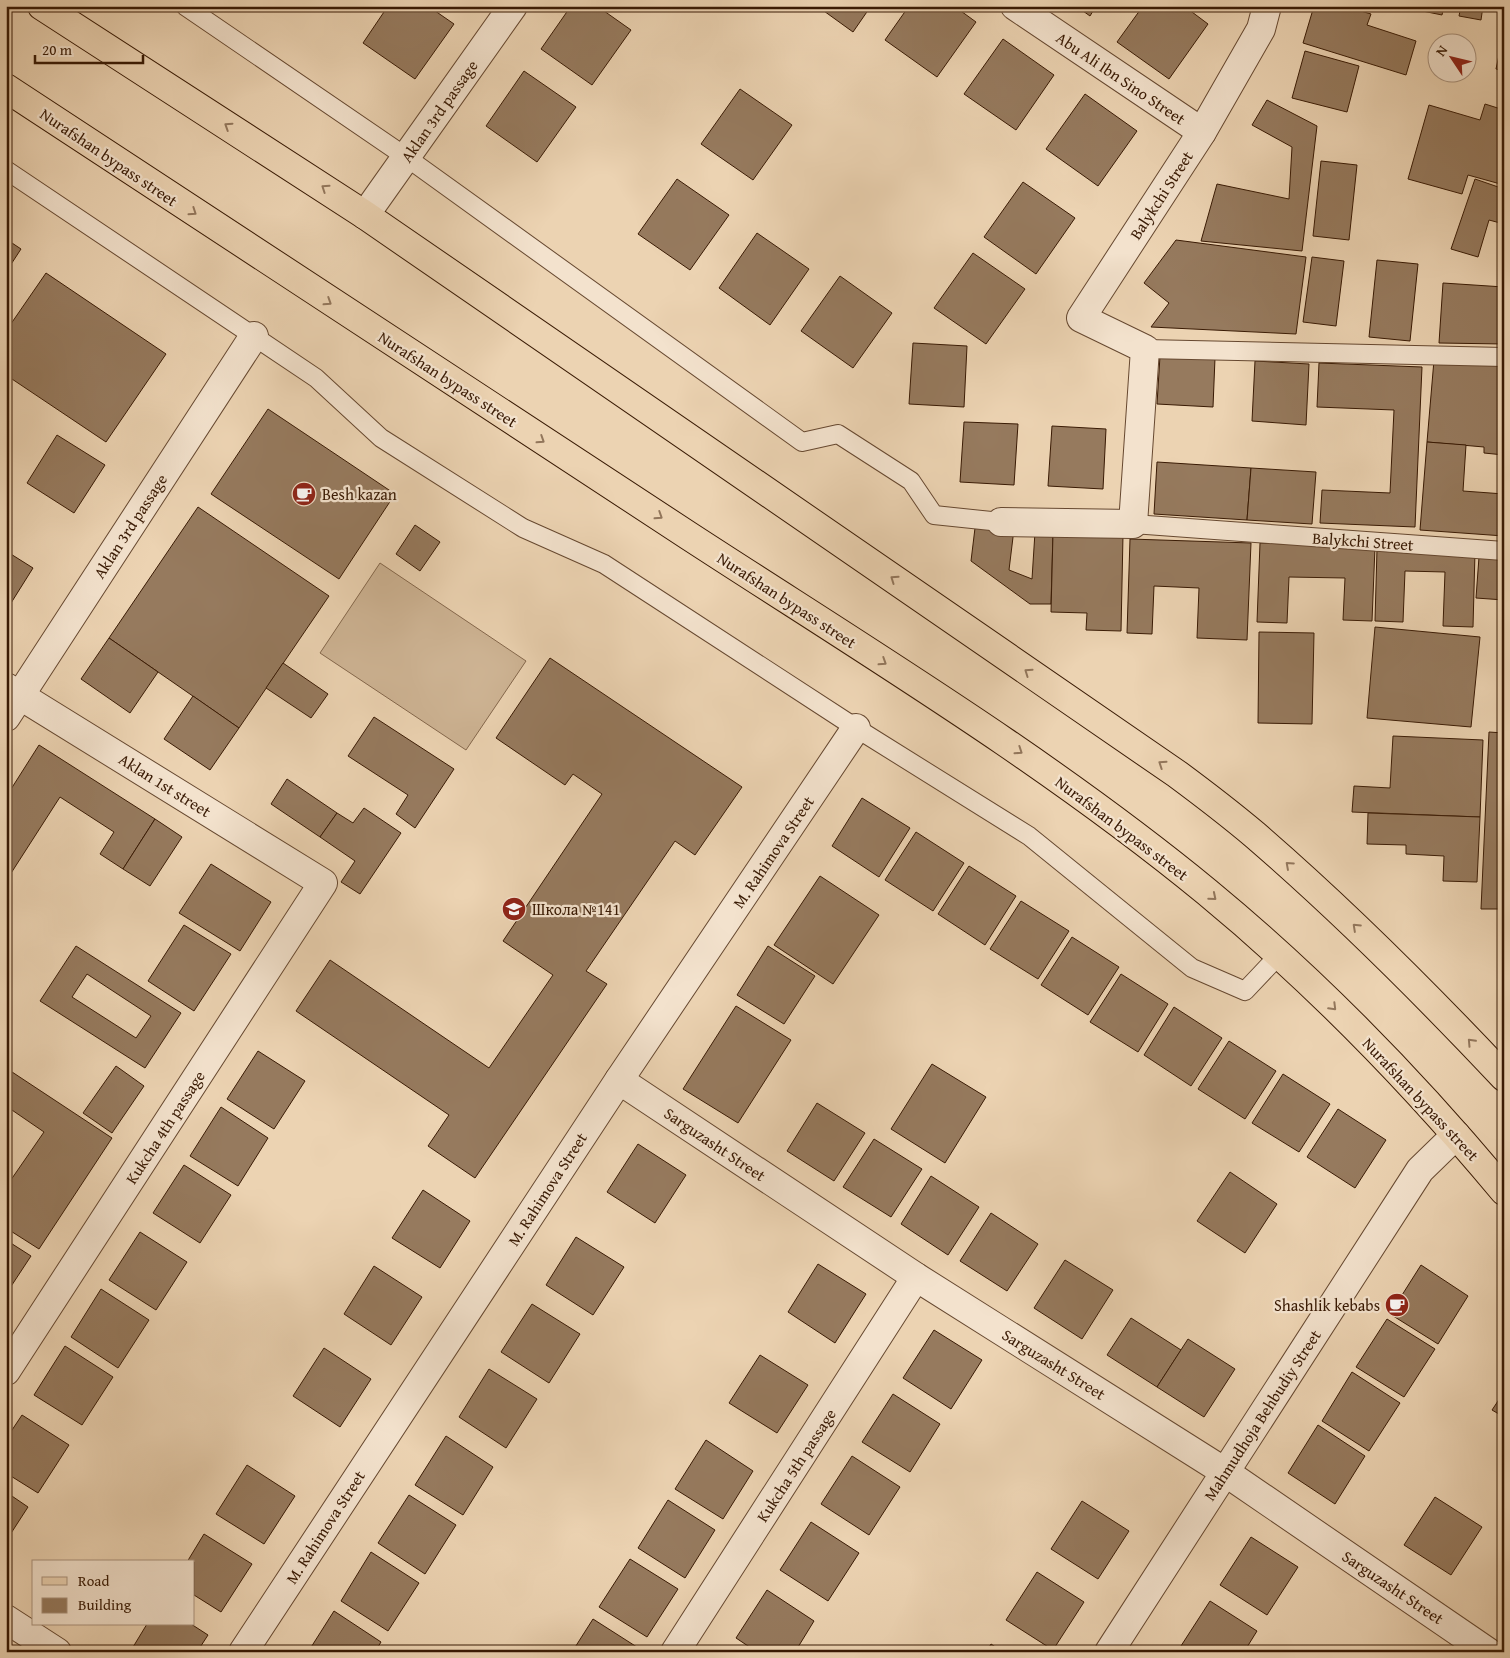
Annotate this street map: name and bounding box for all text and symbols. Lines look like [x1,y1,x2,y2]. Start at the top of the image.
street label: Abu Ali Ibn Sino Street [1051,26,1191,131]
scale bar [35,32,142,64]
north arrow [1428,32,1478,82]
text: 20 m [42,39,73,60]
text: N [1430,40,1453,60]
street label: Аklаn 3rd passage [395,55,483,167]
street label: Nurafshan bypass street [35,102,183,212]
one-way arrow [224,123,233,132]
street label: Balykchi Street [1123,146,1199,244]
one-way arrow [321,185,331,194]
one-way arrow [187,206,196,216]
one-way arrow [323,295,332,305]
street label: Nurafshan bypass street [374,325,522,433]
one-way arrow [535,434,545,443]
street label: Аklаn 3rd passage [87,469,173,583]
cafe icon: Besh kazan [291,481,317,507]
place label: Besh kazan [322,482,397,506]
one-way arrow [653,510,662,520]
street label: Balykchi Street [1312,525,1415,557]
street label: Nurafshan bypass street [713,546,861,654]
one-way arrow [891,576,900,586]
one-way arrow [878,656,887,666]
one-way arrow [1024,669,1034,678]
one-way arrow [1013,745,1023,754]
street label: Aklan 1st street [114,747,216,823]
one-way arrow [1158,761,1168,770]
street label: Nurafshan bypass street [1050,770,1194,886]
street label: M. Rahimova Street [726,791,820,913]
one-way arrow [1285,862,1294,871]
one-way arrow [1207,892,1216,900]
school or university icon: Школа №141 [501,896,527,922]
place label: Школа №141 [532,897,620,921]
one-way arrow [1352,924,1361,933]
one-way arrow [1327,1001,1336,1010]
street label: Nurafshan bypass street [1357,1032,1485,1166]
one-way arrow [1468,1038,1477,1047]
street label: Kukcha 4th passage [119,1066,211,1188]
street label: Sarguzasht Street [659,1101,771,1187]
street label: M. Rahimova Street [501,1127,593,1250]
cafe icon: Shashlik kebabs [1384,1292,1410,1318]
place label: Shashlik kebabs [1274,1293,1380,1317]
street label: Sarguzasht Street [998,1323,1111,1406]
street label: Mahmudhoja Behbudiy Street [1197,1324,1327,1505]
street label: Kukcha 5th passage [750,1404,842,1526]
street label: M. Rahimova Street [279,1465,371,1588]
street label: Sarguzasht Street [1337,1544,1449,1630]
legend [32,1560,195,1626]
text: Road [78,1570,109,1591]
text: Building [78,1594,132,1615]

